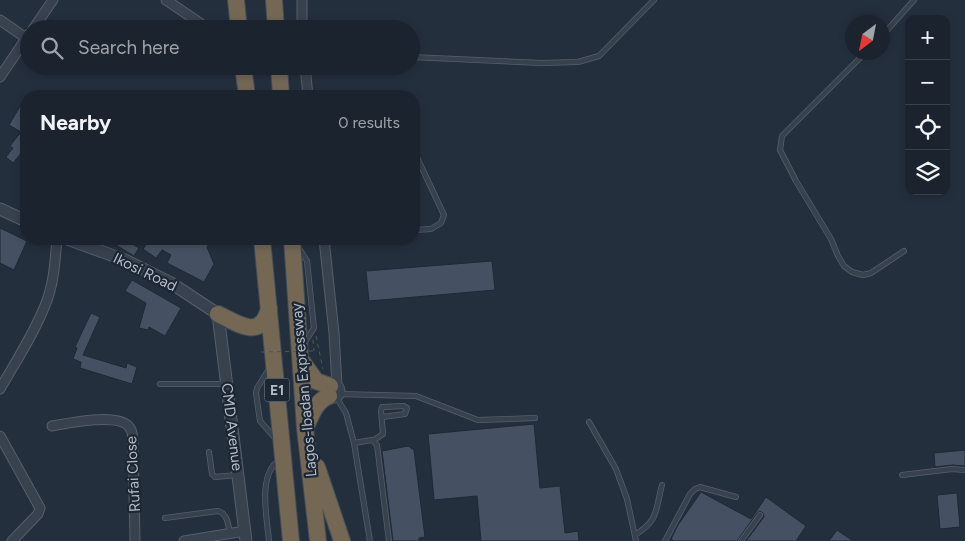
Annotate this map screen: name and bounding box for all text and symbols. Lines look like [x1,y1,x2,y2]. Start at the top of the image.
north arrow [845,15,890,60]
map controls [905,15,950,195]
button: + [905,15,950,60]
search box [20,20,420,75]
icon: search [38,34,66,62]
text: Search here [78,36,180,59]
button: − [905,60,950,105]
button: locate [905,105,950,150]
text: Nearby [40,110,111,135]
text: 0 results [338,113,400,132]
button: layers [905,150,950,195]
street label: Ikosi Road [110,249,180,295]
street label: Lagos-Ibadan Expressway [287,302,321,478]
road number: E1 [264,378,290,402]
street label: CMD Avenue [218,382,246,472]
street label: Rufai Close [122,436,144,512]

